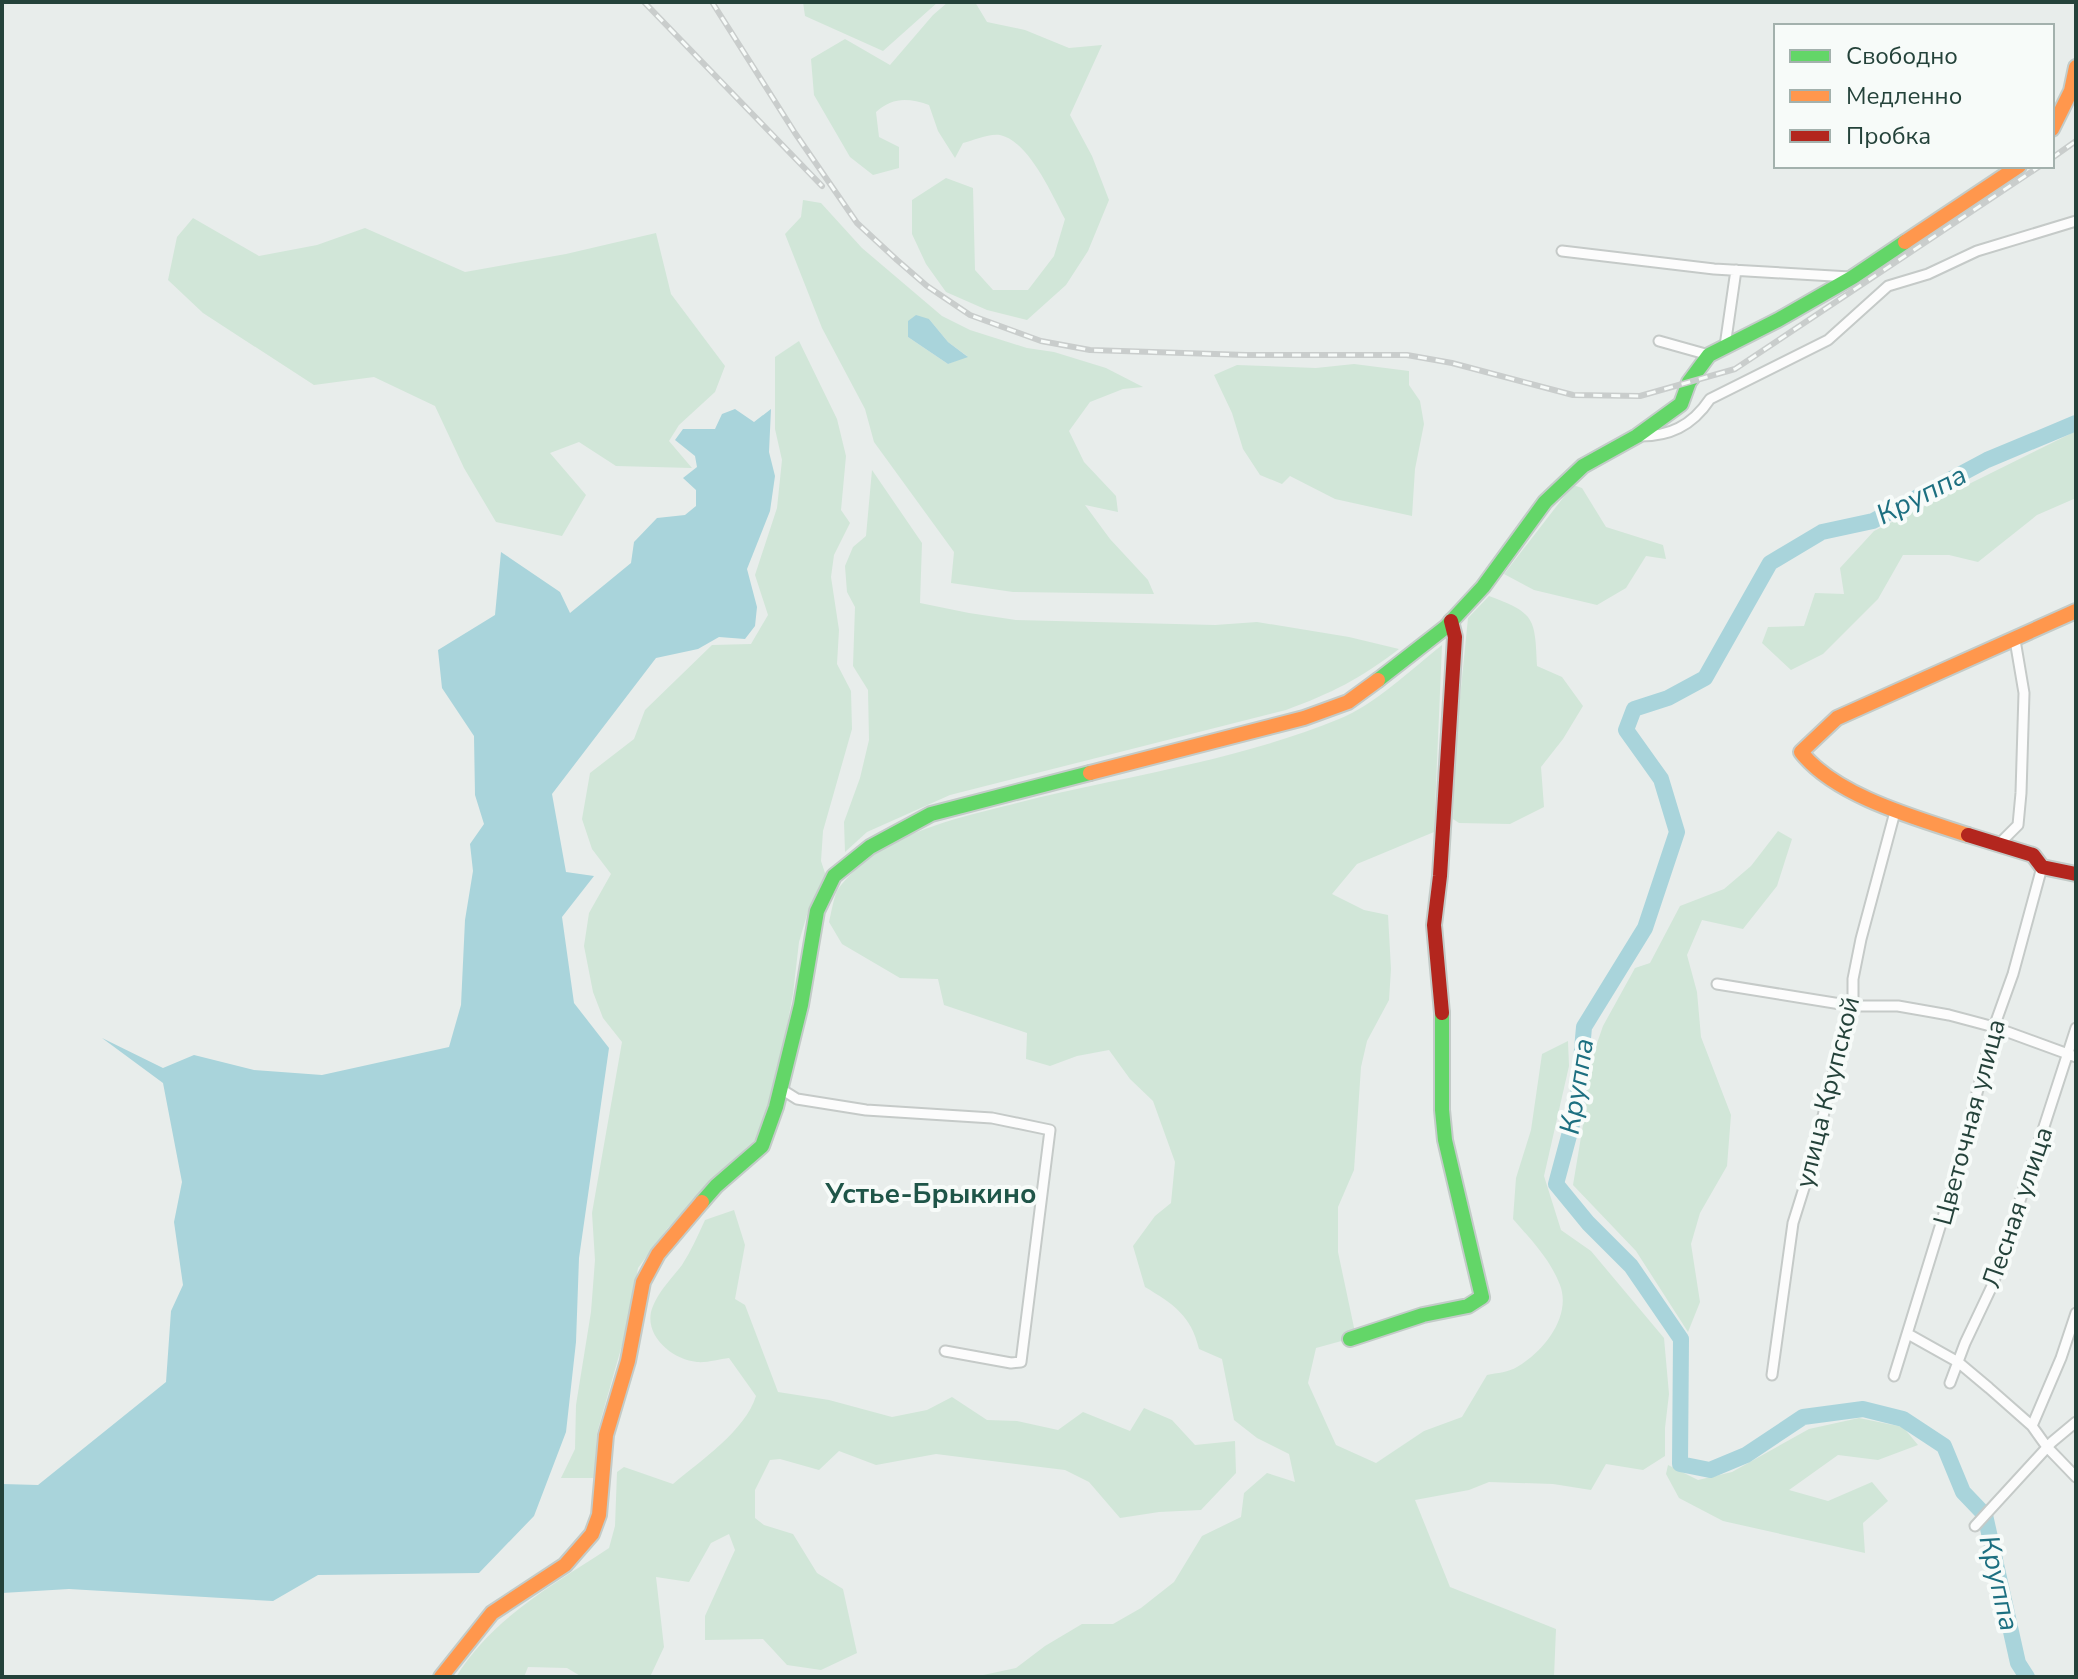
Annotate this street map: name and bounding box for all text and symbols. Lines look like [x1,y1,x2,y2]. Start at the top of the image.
legend [1774,24,2054,168]
text: Свободно [1846,40,1958,72]
text: Медленно [1846,80,1962,112]
text: Пробка [1846,120,1931,152]
water label: Круппа [1870,456,1973,534]
street label: улица Крупской [1787,993,1868,1191]
street label: Цветочная улица [1925,1015,2014,1229]
water label: Круппа [1551,1035,1603,1137]
street label: Лесная улица [1974,1122,2061,1292]
district label: Устье-Брыкино [825,1175,1036,1213]
water label: Круппа [1970,1532,2028,1635]

